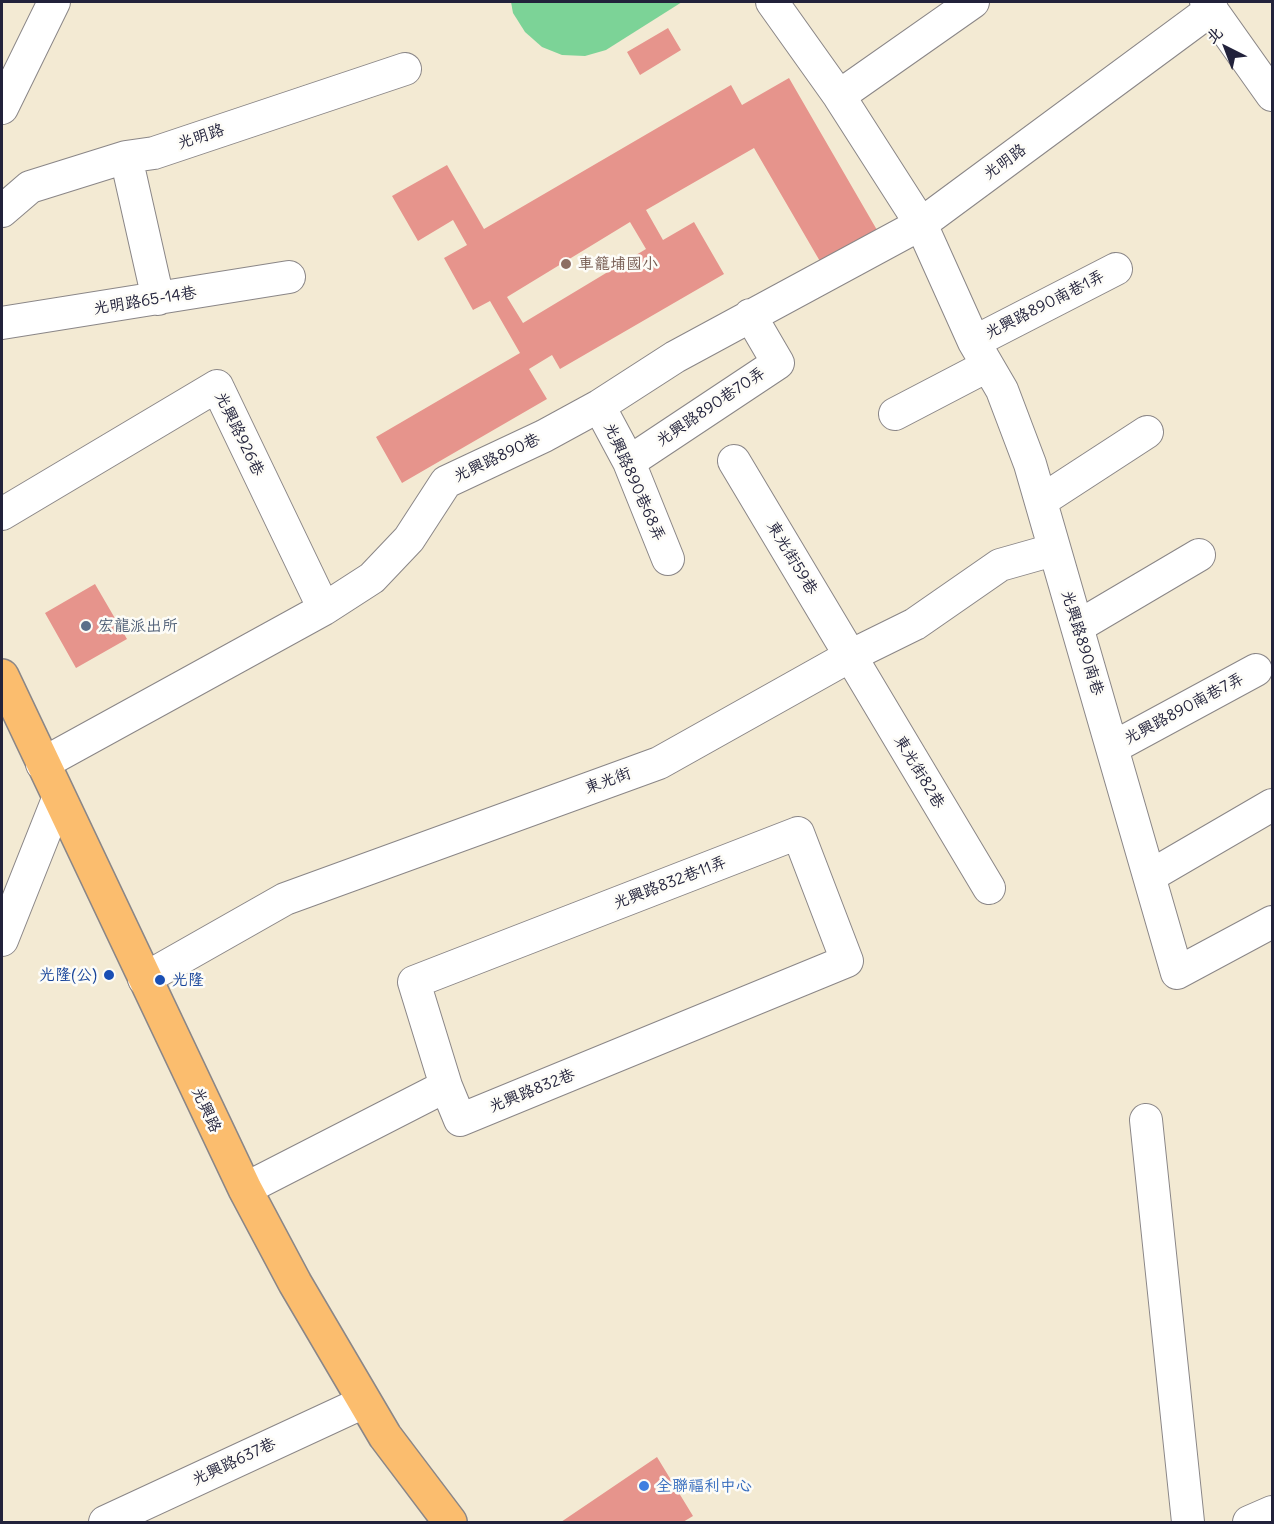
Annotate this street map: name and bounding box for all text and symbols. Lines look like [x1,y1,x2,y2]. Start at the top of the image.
north arrow [1196,18,1256,78]
text: 北 [1201,22,1227,47]
street label: 光明路 [175,120,227,154]
street label: 光明路 [980,140,1030,184]
place label: 車籠埔國小 [578,254,658,274]
marker: 車籠埔國小 [559,257,573,271]
street label: 光興路890南巷1弄 [982,267,1108,343]
street label: 光明路65-14巷 [92,283,198,319]
street label: 光興路890巷70弄 [653,363,769,451]
street label: 光興路926巷 [210,389,268,479]
street label: 光興路890巷68弄 [599,420,669,544]
street label: 光興路890巷 [451,430,543,486]
street label: 東光街59巷 [763,518,821,598]
street label: 光興路890南巷 [1057,588,1107,698]
place label: 宏龍派出所 [98,616,178,636]
marker: 宏龍派出所 [79,619,93,633]
street label: 光興路890南巷7弄 [1121,669,1247,749]
street label: 東光街82巷 [890,732,948,812]
street label: 東光街 [582,764,634,798]
street label: 光興路832巷11弄 [611,853,729,913]
place label: 光隆(公) [39,965,97,985]
marker: 光隆(公) [102,968,116,982]
place label: 光隆 [172,970,204,990]
marker: 光隆 [153,973,167,987]
street label: 光興路832巷 [486,1065,578,1117]
street label: 光興路 [187,1084,225,1136]
street label: 光興路637巷 [189,1434,279,1490]
place label: 全聯福利中心 [656,1476,752,1496]
marker: 全聯福利中心 [637,1479,651,1493]

